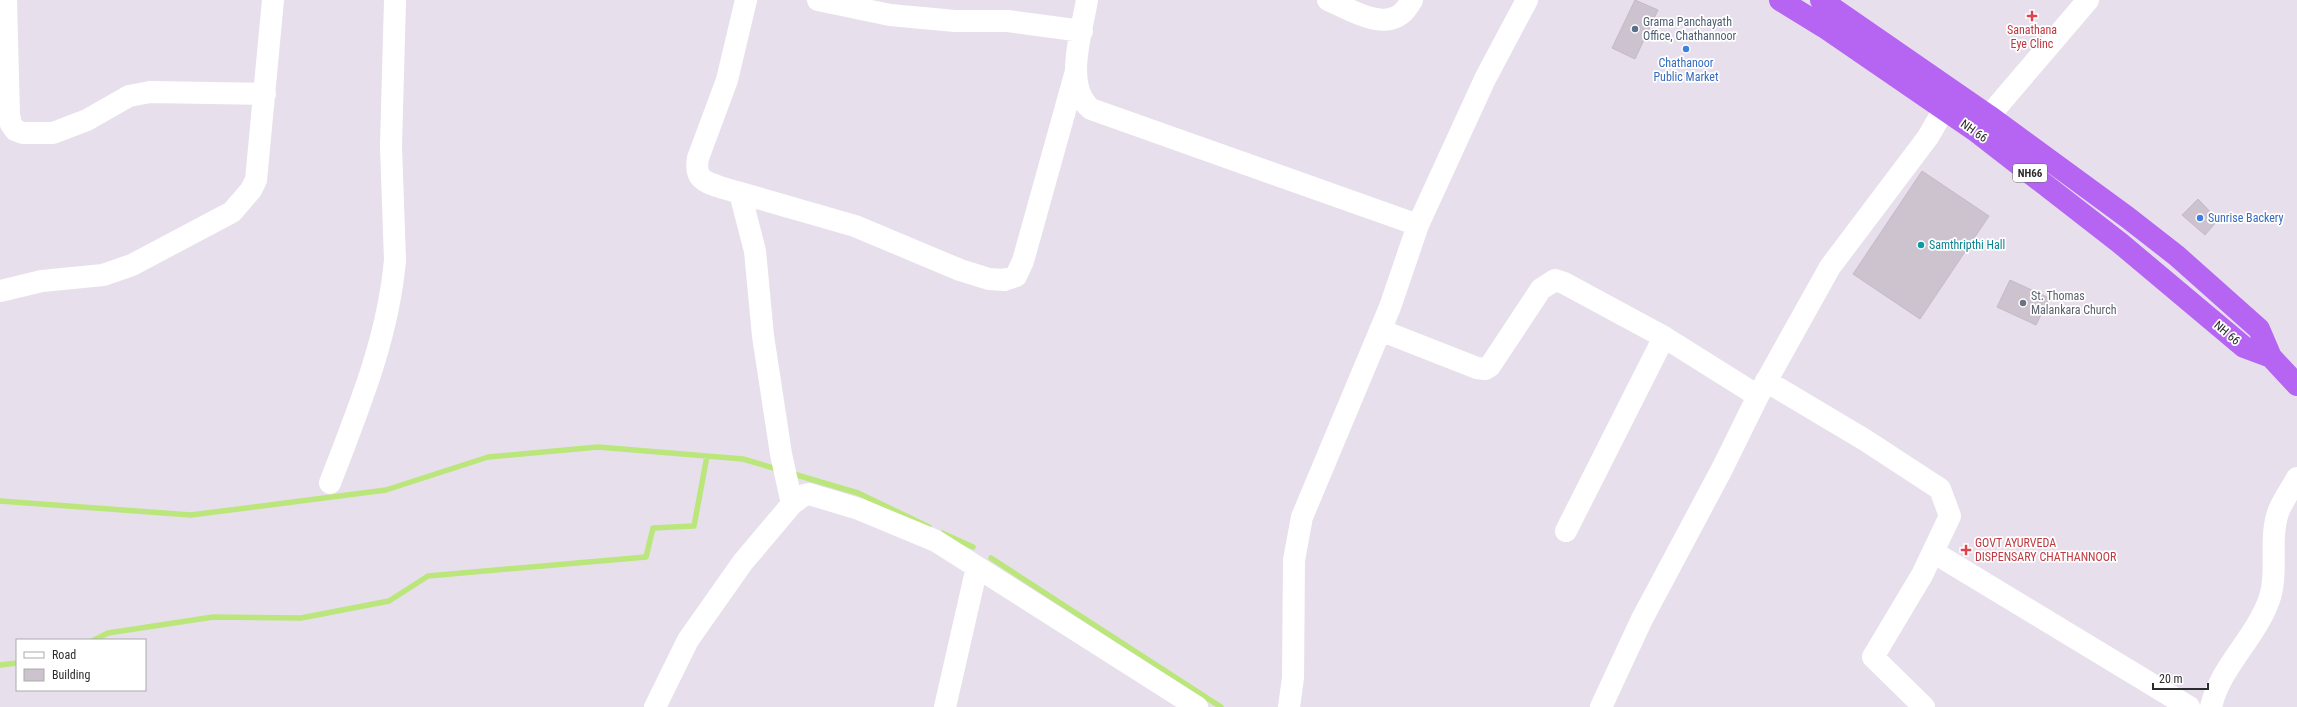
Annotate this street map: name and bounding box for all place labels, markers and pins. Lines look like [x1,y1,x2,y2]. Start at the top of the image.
marker: Sanathana Eye Clinc [2026,10,2038,22]
place label: Grama Panchayath Office, Chathannoor [1643,15,1737,43]
place label: Sanathana Eye Clinc [2007,23,2057,51]
marker: Grama Panchayath Office, Chathannoor [1630,24,1640,34]
marker: Chathanoor Public Market [1681,44,1691,54]
place label: Chathanoor Public Market [1653,56,1719,84]
place label: Sunrise Backery [2208,211,2284,225]
marker: Sunrise Backery [2195,213,2205,223]
place label: Samthripthi Hall [1929,238,2005,252]
marker: Samthripthi Hall [1916,240,1926,250]
place label: St. Thomas Malankara Church [2031,289,2117,317]
marker: St. Thomas Malankara Church [2018,298,2028,308]
place label: GOVT AYURVEDA DISPENSARY CHATHANNOOR [1975,536,2117,564]
marker: GOVT AYURVEDA DISPENSARY CHATHANNOOR [1960,544,1972,556]

